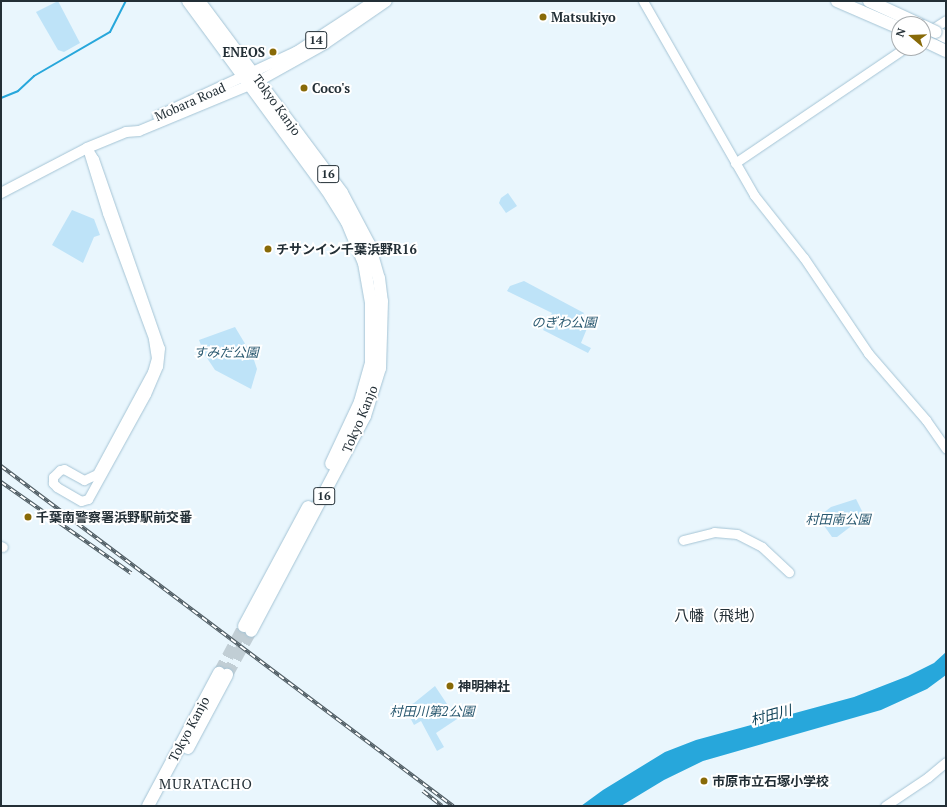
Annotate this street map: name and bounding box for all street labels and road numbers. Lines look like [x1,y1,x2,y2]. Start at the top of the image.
road number: 14 [305,30,327,50]
street label: Tokyo Kanjo [250,72,304,138]
street label: Mobara Road [152,79,228,125]
road number: 16 [317,164,339,184]
street label: Tokyo Kanjo [339,383,381,455]
road number: 16 [313,486,335,506]
street label: Tokyo Kanjo [165,694,213,764]

